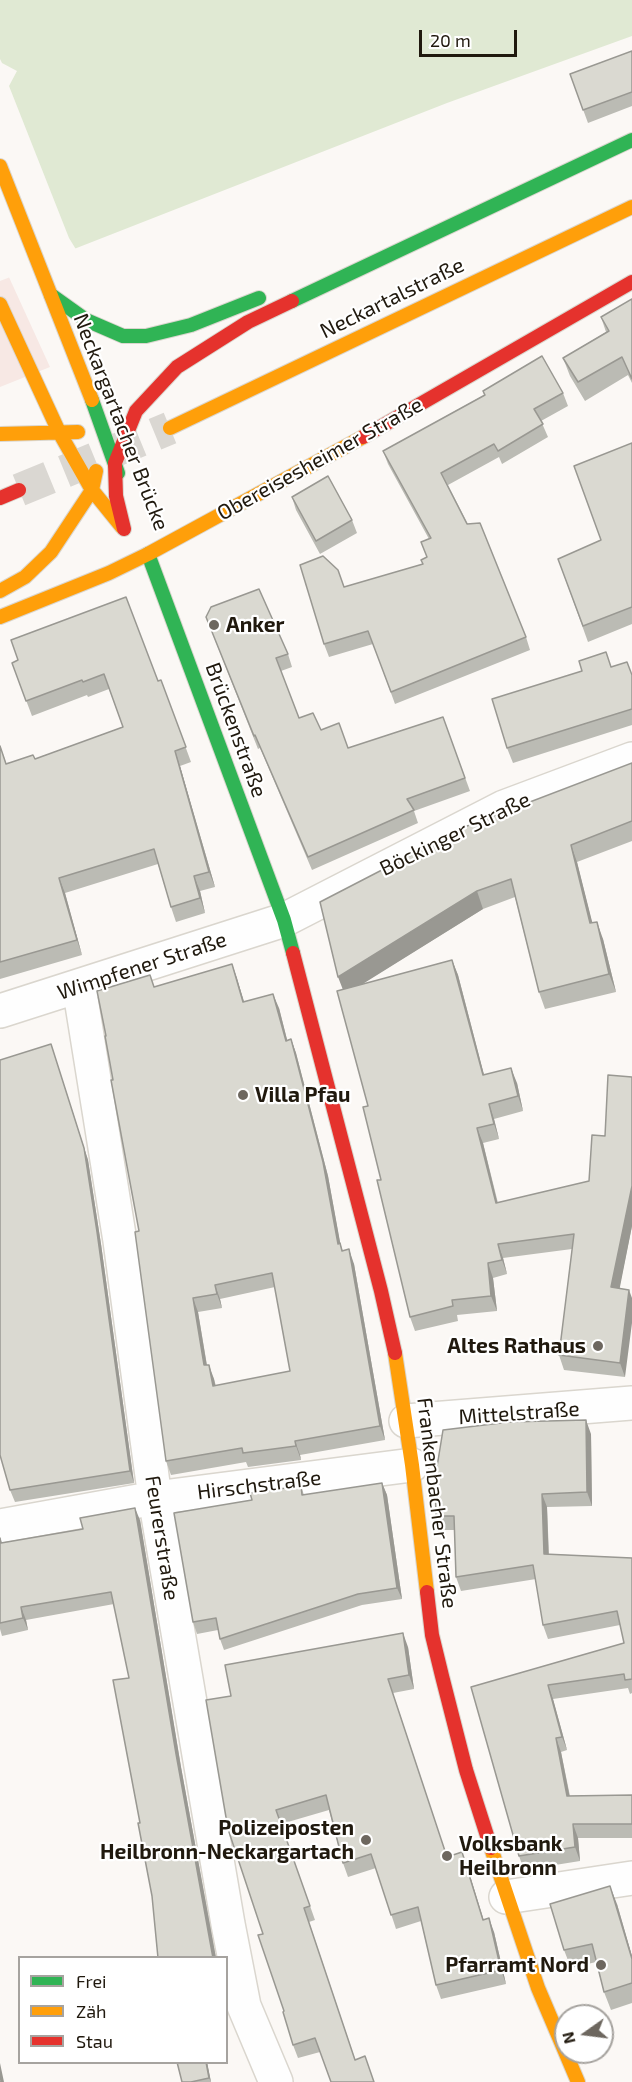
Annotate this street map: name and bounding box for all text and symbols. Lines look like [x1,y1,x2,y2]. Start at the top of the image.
scale bar [422,18,520,56]
text: 20 m [430,29,471,51]
street label: Neckartalstraße [316,252,468,344]
street label: Neckargartacher Brücke [68,310,174,534]
street label: Obereisesheimer Straße [213,392,427,526]
place label: Anker [226,612,284,638]
marker: Anker [207,618,221,632]
street label: Brückenstraße [200,659,272,801]
street label: Böckinger Straße [376,787,534,881]
street label: Wimpfener Straße [54,927,230,1005]
place label: Villa Pfau [255,1082,350,1108]
marker: Villa Pfau [236,1088,250,1102]
place label: Altes Rathaus [447,1333,586,1359]
marker: Altes Rathaus [591,1339,605,1353]
street label: Frankenbacher Straße [412,1396,462,1610]
street label: Mittelstraße [458,1396,580,1430]
street label: Hirschstraße [195,1465,323,1505]
street label: Feurerstraße [140,1474,184,1602]
place label: Polizeiposten Heilbronn-Neckargartach [100,1815,354,1865]
place label: Volksbank Heilbronn [459,1831,563,1881]
marker: Polizeiposten Heilbronn-Neckargartach [359,1833,373,1847]
marker: Volksbank Heilbronn [440,1849,454,1863]
place label: Pfarramt Nord [445,1952,589,1978]
legend [18,1956,228,2064]
marker: Pfarramt Nord [594,1958,608,1972]
text: Frei [76,1970,107,1992]
text: Zäh [76,2000,107,2022]
north arrow [554,2004,614,2064]
text: Stau [76,2030,113,2052]
text: N [557,2030,579,2046]

